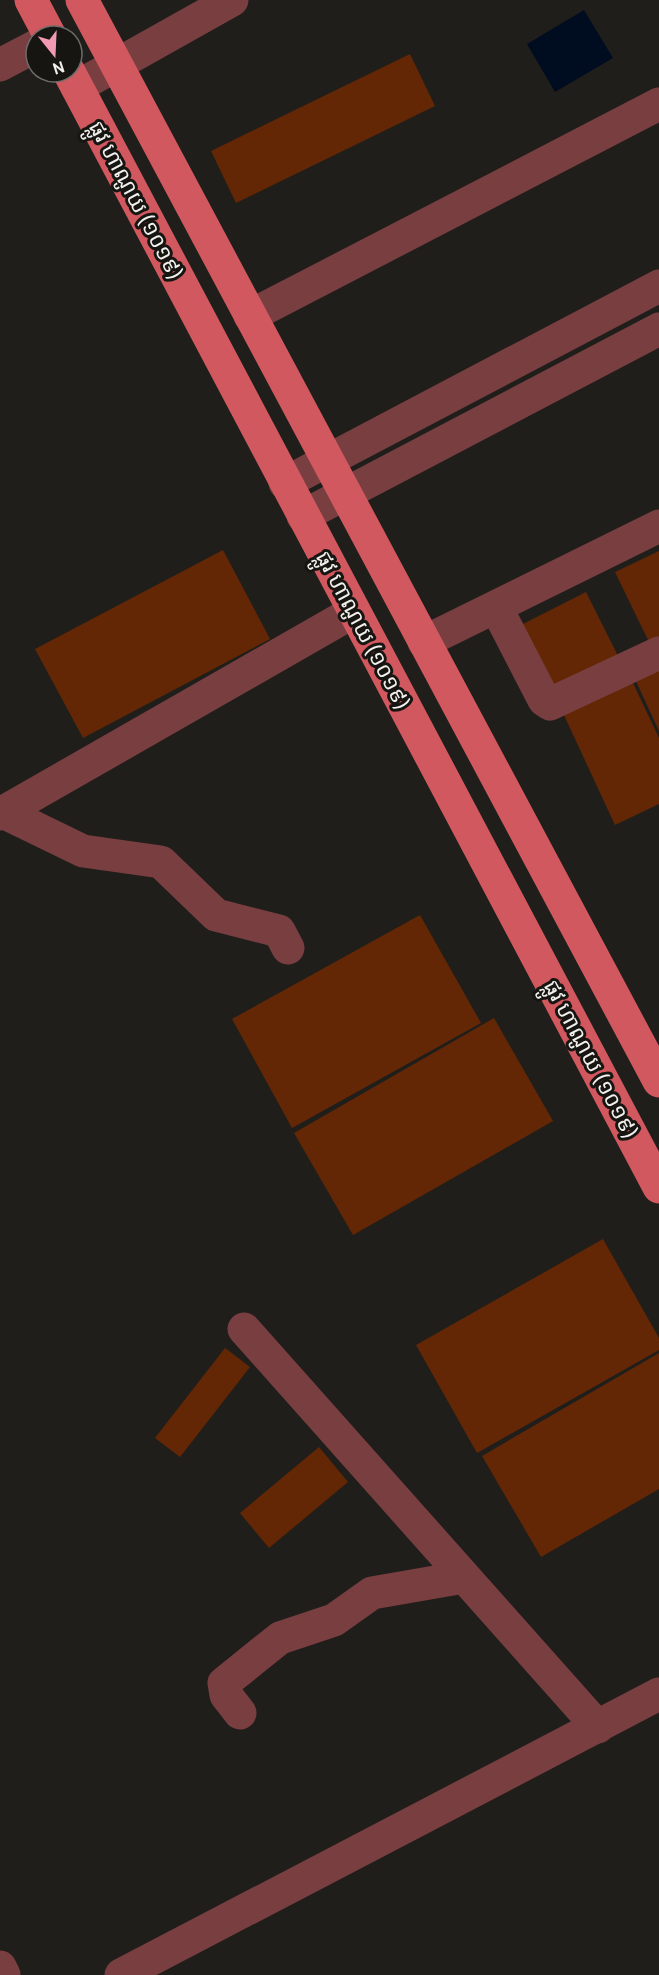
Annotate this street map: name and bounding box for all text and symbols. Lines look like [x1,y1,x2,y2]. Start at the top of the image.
north arrow [24,24,84,84]
text: N [50,57,67,79]
street label: ផ្លូវ ហាណូយ (១០១៩) [77,116,189,287]
street label: ផ្លូវ ហាណូយ (១០១៩) [304,546,416,717]
street label: ផ្លូវ ហាណូយ (១០១៩) [532,975,644,1146]

